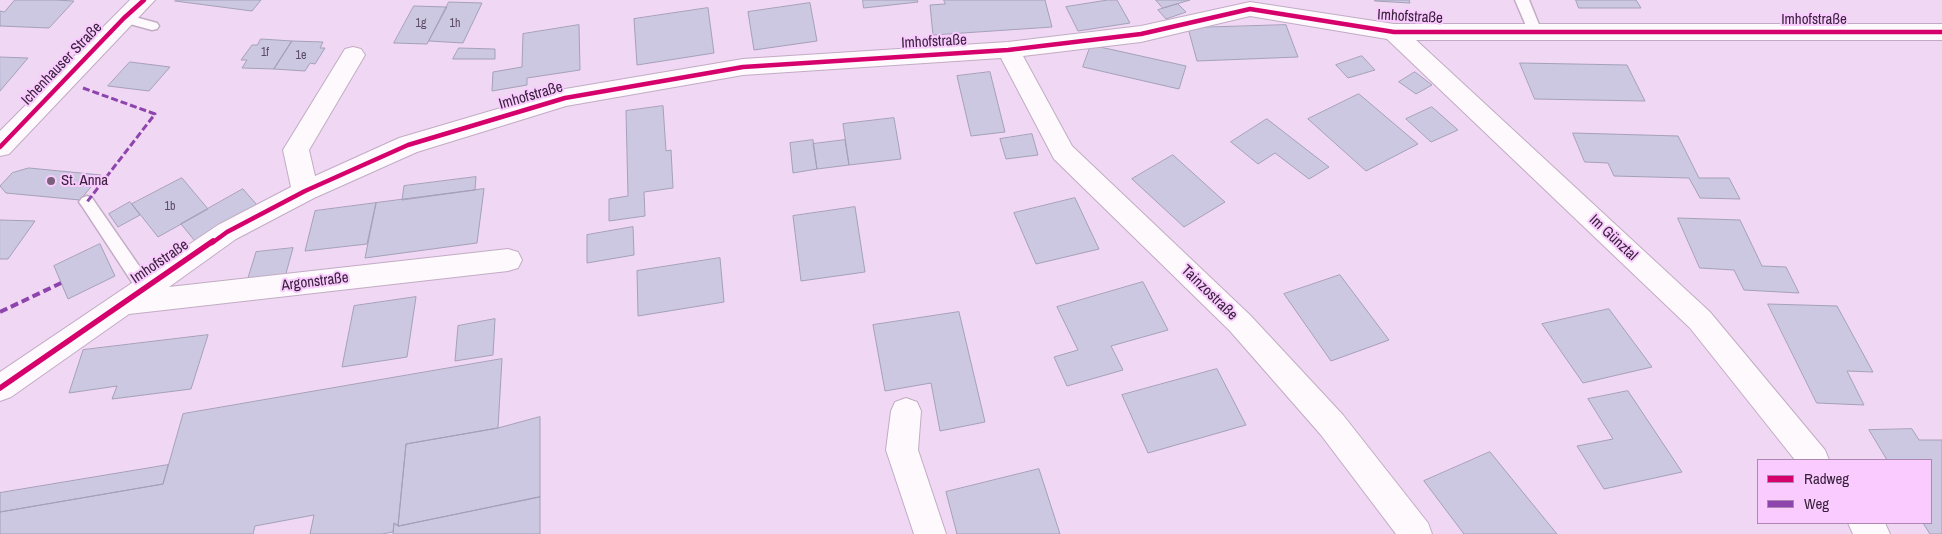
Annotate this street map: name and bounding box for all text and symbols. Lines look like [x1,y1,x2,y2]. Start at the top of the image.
street label: Imhofstraße [1377,6,1443,28]
street label: Imhofstraße [1781,11,1847,29]
house number: 1g [416,17,426,31]
house number: 1h [450,17,460,31]
street label: Ichenhauser Straße [18,19,106,109]
street label: Imhofstraße [901,31,967,53]
house number: 1f [261,46,269,60]
house number: 1e [296,49,306,63]
street label: Imhofstraße [497,78,565,114]
place label: St. Anna [61,172,108,190]
marker: St. Anna [45,175,57,187]
house number: 1b [165,200,175,214]
street label: Im Günztal [1585,211,1641,265]
street label: Imhofstraße [128,236,192,288]
street label: Tainzostraße [1177,262,1241,324]
street label: Argonstraße [280,269,350,295]
legend [1757,459,1932,524]
text: Radweg [1804,468,1849,489]
text: Weg [1804,493,1829,514]

